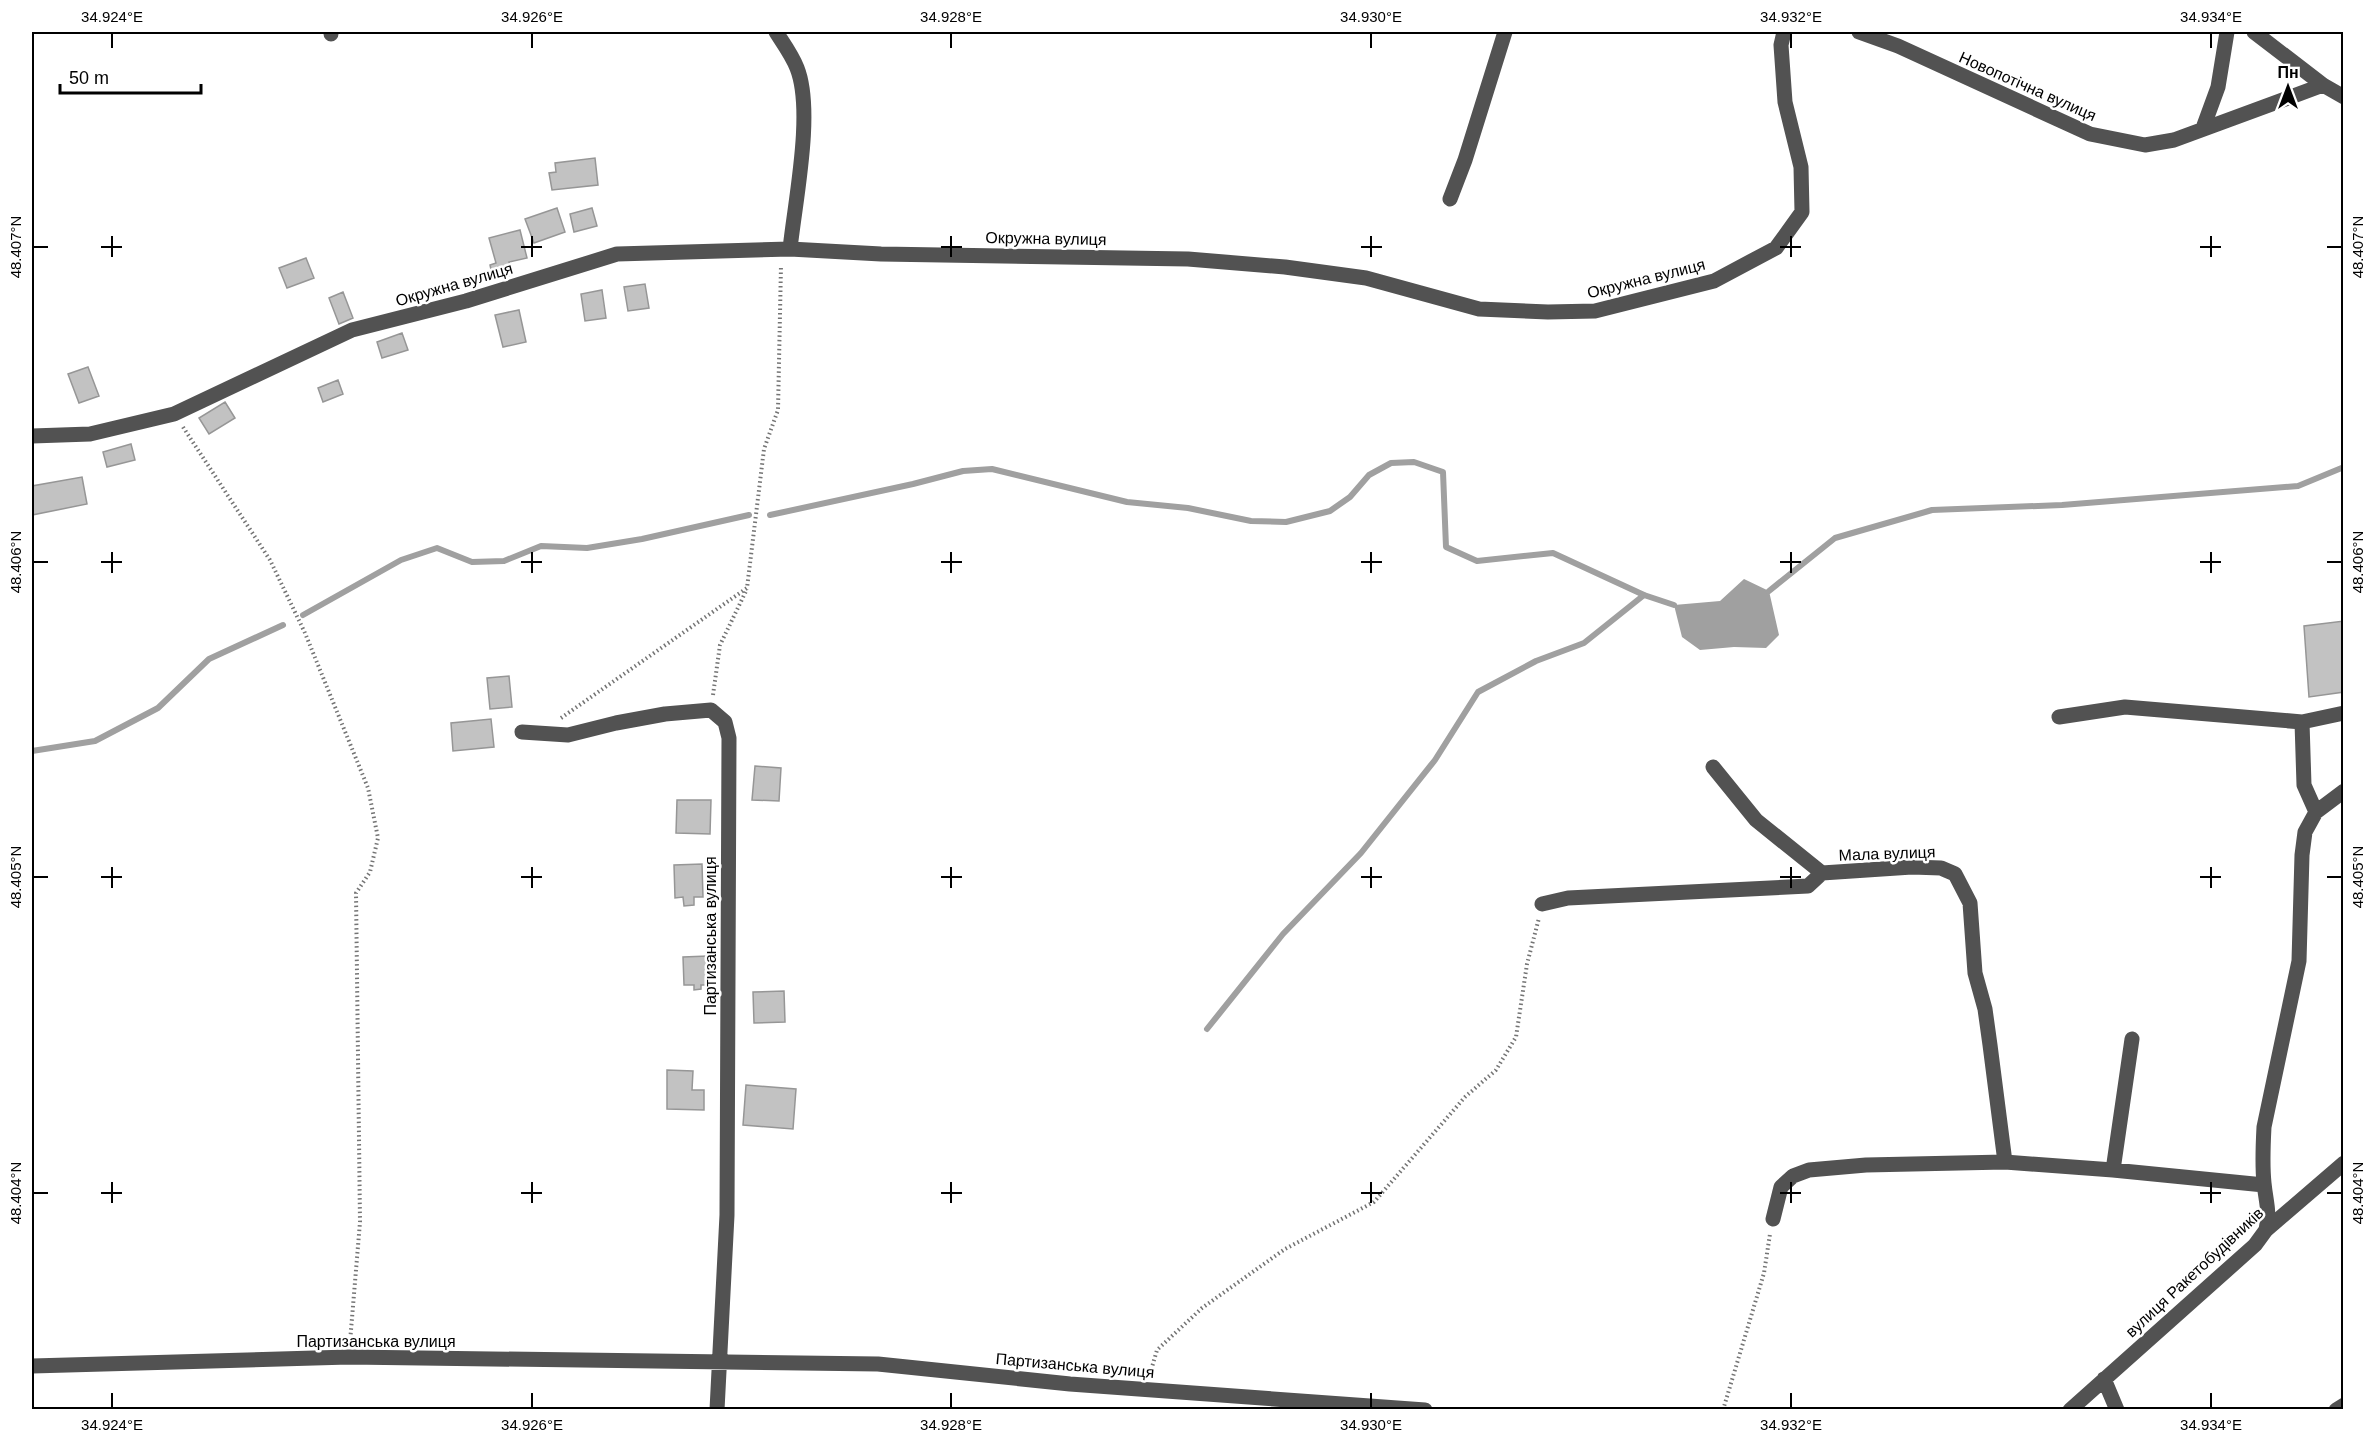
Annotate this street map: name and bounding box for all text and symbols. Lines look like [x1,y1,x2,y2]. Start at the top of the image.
text: 34.924°E [81,8,143,25]
text: 34.926°E [501,8,563,25]
text: 34.928°E [920,8,982,25]
text: 34.930°E [1340,8,1402,25]
text: 34.932°E [1760,8,1822,25]
text: 34.934°E [2180,8,2242,25]
street label: Новопотічна вулиця [1957,49,2099,124]
scale bar [60,57,201,95]
north arrow [2258,57,2318,117]
text: Пн [2277,64,2299,81]
text: 50 m [69,68,109,88]
text: 48.407°N [7,216,24,278]
text: 48.407°N [2349,216,2366,278]
street label: Окружна вулиця [985,229,1107,248]
street label: Окружна вулиця [1585,256,1707,301]
street label: Окружна вулиця [394,260,515,309]
text: 48.406°N [7,531,24,593]
text: 48.406°N [2349,531,2366,593]
street label: Мала вулиця [1838,843,1936,864]
text: 48.405°N [7,846,24,908]
text: 48.405°N [2349,846,2366,908]
street label: Партизанська вулиця [702,856,719,1016]
text: 48.404°N [7,1162,24,1224]
text: 48.404°N [2349,1162,2366,1224]
street label: вулиця Ракетобудівників [2122,1204,2267,1340]
street label: Партизанська вулиця [296,1333,456,1350]
street label: Партизанська вулиця [995,1350,1155,1381]
text: 34.924°E [81,1416,143,1433]
text: 34.926°E [501,1416,563,1433]
text: 34.928°E [920,1416,982,1433]
text: 34.930°E [1340,1416,1402,1433]
text: 34.932°E [1760,1416,1822,1433]
text: 34.934°E [2180,1416,2242,1433]

